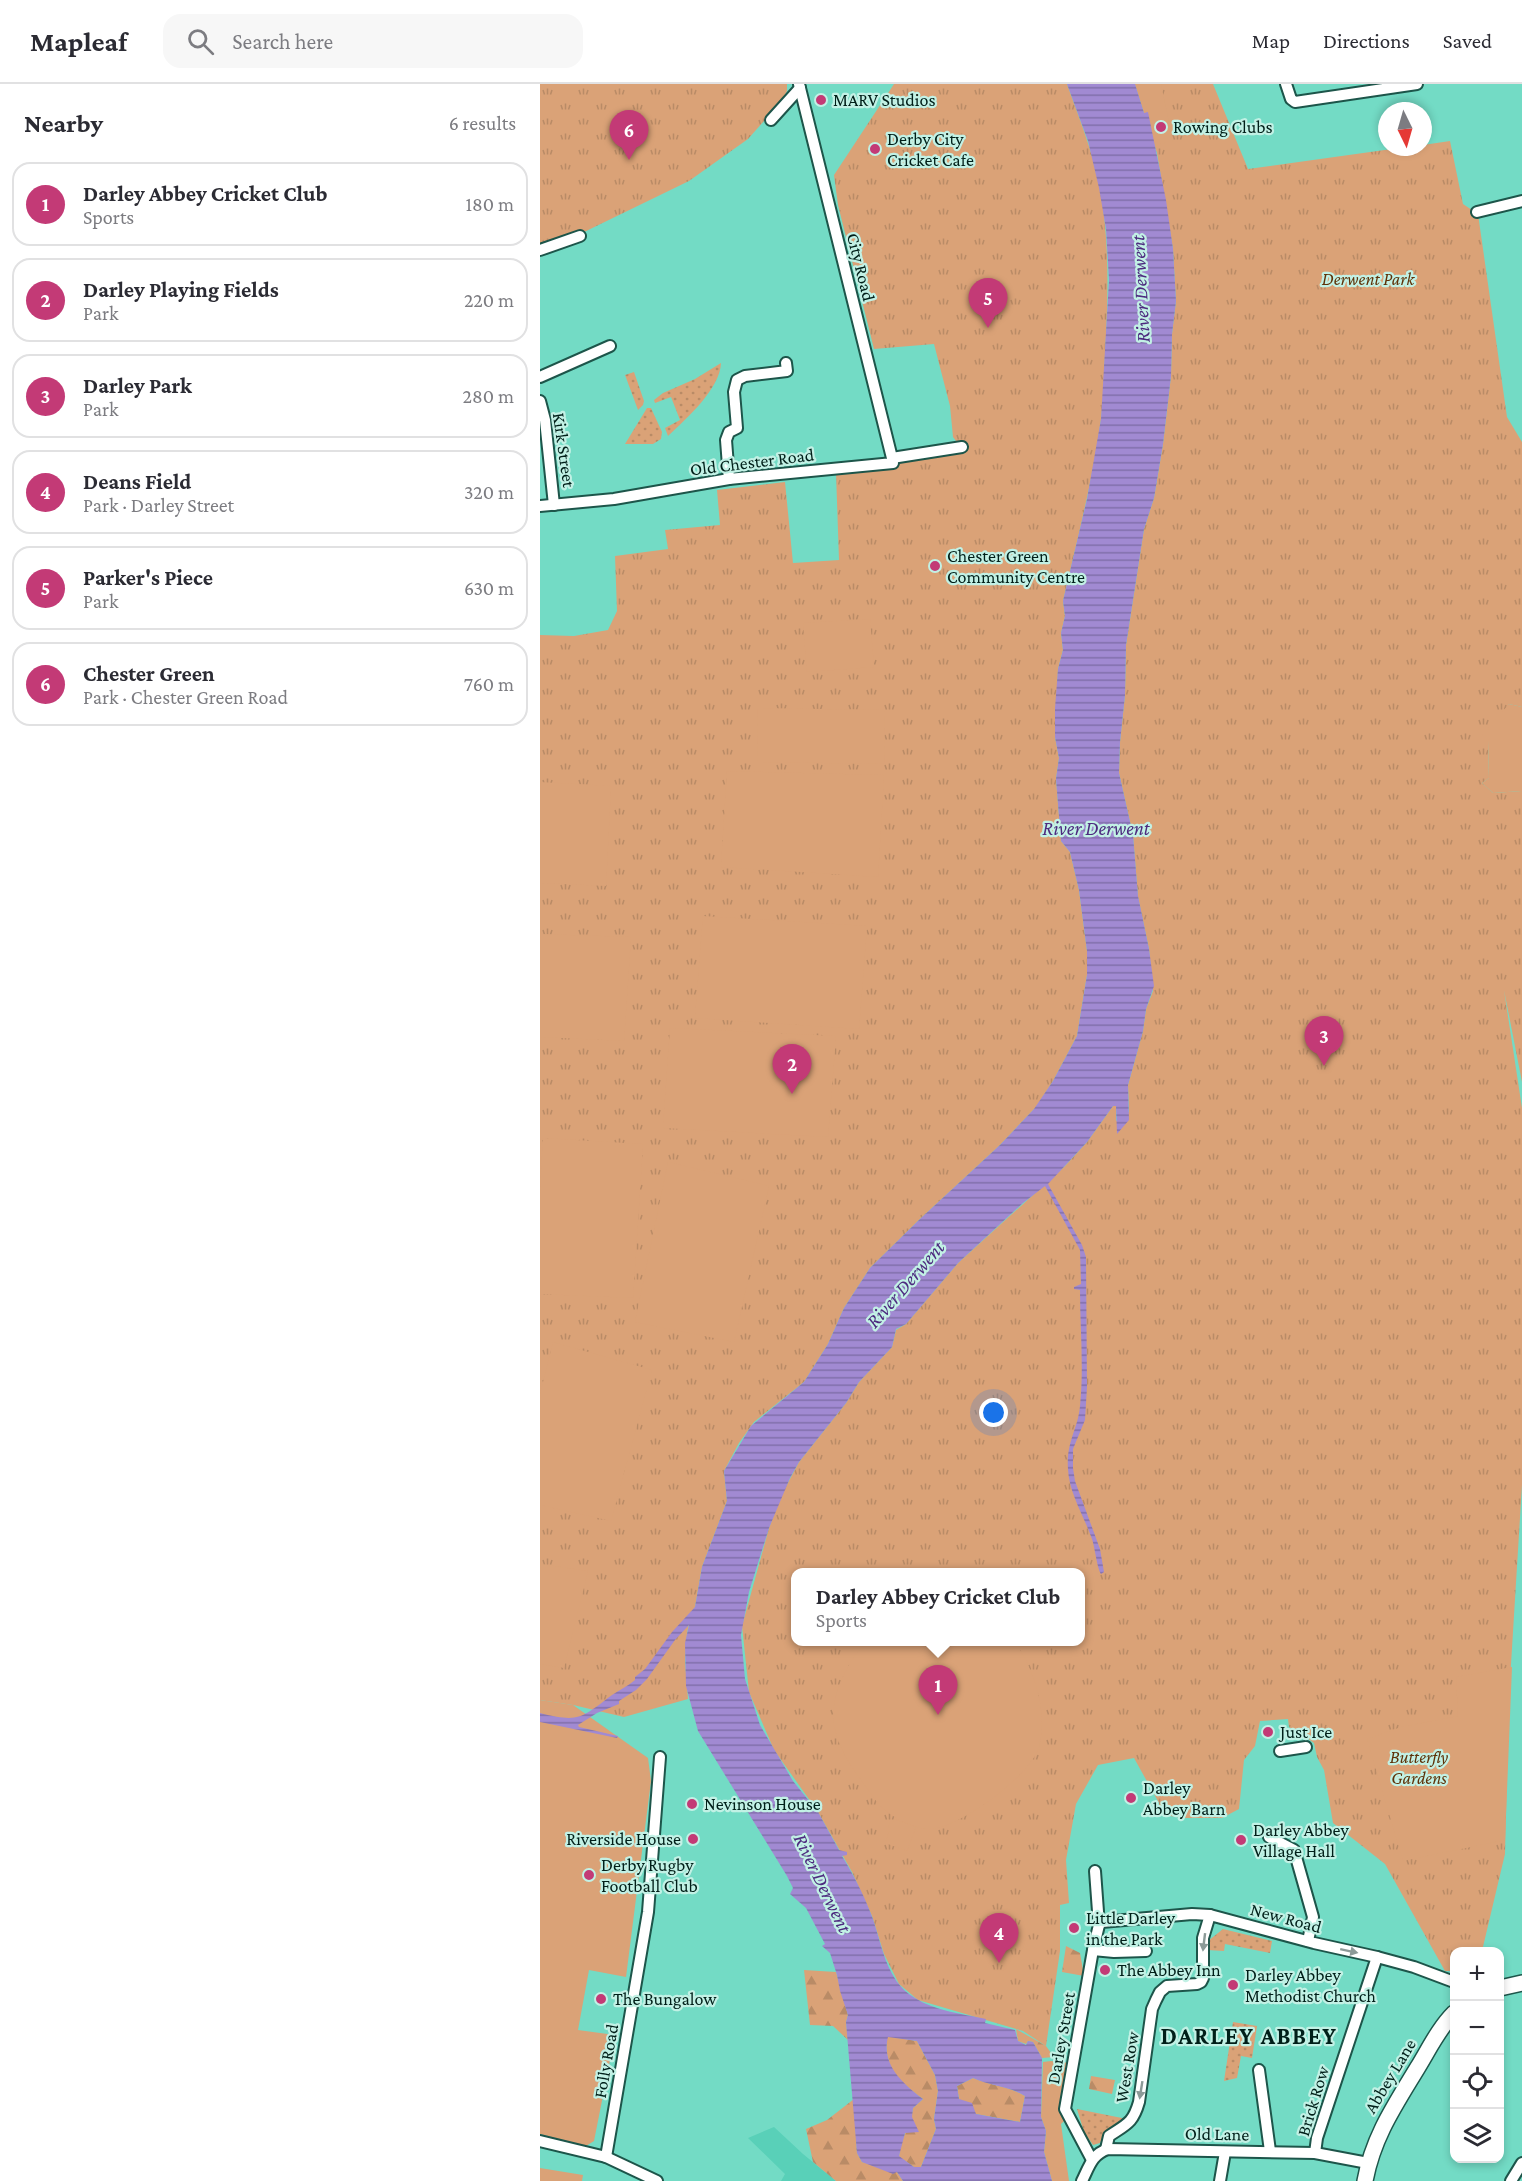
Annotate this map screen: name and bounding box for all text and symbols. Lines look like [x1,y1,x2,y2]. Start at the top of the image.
search box [163,14,583,68]
icon: search [184,25,217,58]
text: Mapleaf [30,26,127,57]
text: Search here [232,29,333,54]
text: Map [1252,29,1290,53]
text: Directions [1323,29,1410,53]
text: Saved [1443,29,1492,53]
place label: MARV Studios [833,90,936,110]
marker: MARV Studios [814,93,828,107]
north arrow [1378,102,1432,156]
text: Nearby [24,109,103,138]
pin: 6 [610,110,649,160]
text: 6 results [449,112,516,134]
place label: Rowing Clubs [1173,117,1273,137]
marker: Rowing Clubs [1154,120,1168,134]
place label: Derby City Cricket Cafe [887,129,974,170]
marker: Derby City Cricket Cafe [868,142,882,156]
text: Darley Abbey Cricket Club [83,181,327,206]
text: 1 [42,193,49,215]
text: 180 m [465,193,514,215]
text: Sports [83,206,134,228]
street label: City Road [843,231,879,304]
water label: River Derwent [1126,234,1154,343]
park label: Derwent Park [1322,269,1415,289]
text: Darley Playing Fields [83,277,279,302]
pin: 5 [968,278,1008,328]
text: 2 [40,289,51,311]
text: 220 m [464,289,514,311]
text: Park [83,302,119,324]
text: Darley Park [83,373,192,398]
text: 3 [41,385,50,407]
text: 280 m [463,385,514,407]
text: Park [83,398,119,420]
street label: Kirk Street [549,411,579,490]
street label: Old Chester Road [689,444,816,480]
text: Deans Field [83,469,191,494]
text: 4 [40,481,51,503]
text: 320 m [464,481,514,503]
text: Park · Darley Street [83,494,234,516]
place label: Chester Green Community Centre [947,546,1085,587]
marker: Chester Green Community Centre [928,559,942,573]
text: Parker's Piece [83,565,213,590]
text: 5 [41,577,50,599]
text: 630 m [464,577,514,599]
text: Park [83,590,119,612]
text: Chester Green [83,661,215,686]
text: 6 [40,673,51,695]
text: 760 m [464,673,514,695]
text: Park · Chester Green Road [83,686,288,708]
water label: River Derwent [1042,817,1151,839]
pin: 3 [1304,1016,1344,1066]
pin: 2 [772,1044,812,1094]
water label: River Derwent [861,1235,949,1332]
your location [979,1398,1008,1427]
popup [791,1568,1085,1646]
text: Darley Abbey Cricket Club [816,1584,1060,1609]
text: Sports [816,1609,867,1631]
pin: 1 [918,1666,958,1715]
place label: Just Ice [1278,1722,1332,1742]
marker: Just Ice [1261,1725,1275,1739]
park label: Butterfly Gardens [1390,1747,1449,1788]
place label: Darley Abbey Barn [1143,1778,1226,1819]
marker: Darley Abbey Barn [1124,1791,1138,1805]
place label: Nevinson House [704,1794,821,1814]
marker: Nevinson House [685,1797,699,1811]
place label: Darley Abbey Village Hall [1253,1820,1349,1861]
place label: Riverside House [566,1829,681,1849]
water label: River Derwent [790,1830,857,1937]
marker: Riverside House [686,1832,700,1846]
marker: Darley Abbey Village Hall [1234,1833,1248,1847]
place label: Derby Rugby Football Club [601,1855,698,1896]
marker: Derby Rugby Football Club [582,1868,596,1882]
street label: New Road [1248,1899,1324,1937]
place label: Little Darley in the Park [1086,1908,1176,1949]
pin: 4 [980,1914,1018,1963]
marker: Little Darley in the Park [1067,1921,1081,1935]
one-way arrow [1199,1932,1209,1951]
one-way arrow [1339,1946,1358,1956]
map controls [1450,1947,1504,2163]
button: + [1450,1947,1504,2001]
place label: The Abbey Inn [1117,1960,1221,1980]
marker: The Abbey Inn [1098,1963,1112,1977]
place label: Darley Abbey Methodist Church [1245,1965,1376,2006]
marker: Darley Abbey Methodist Church [1226,1978,1240,1992]
place label: The Bungalow [613,1989,717,2009]
street label: Darley Street [1043,1989,1079,2086]
marker: The Bungalow [594,1992,608,2006]
button: − [1450,2001,1504,2055]
street label: Folly Road [590,2022,622,2100]
district label: DARLEY ABBEY [1160,2022,1338,2049]
street label: West Row [1111,2029,1143,2104]
street label: Abbey Lane [1360,2035,1420,2117]
button: locate [1450,2055,1504,2109]
street label: Brick Row [1293,2063,1333,2138]
one-way arrow [1136,2081,1145,2100]
button: layers [1450,2109,1504,2163]
street label: Old Lane [1185,2123,1250,2145]

